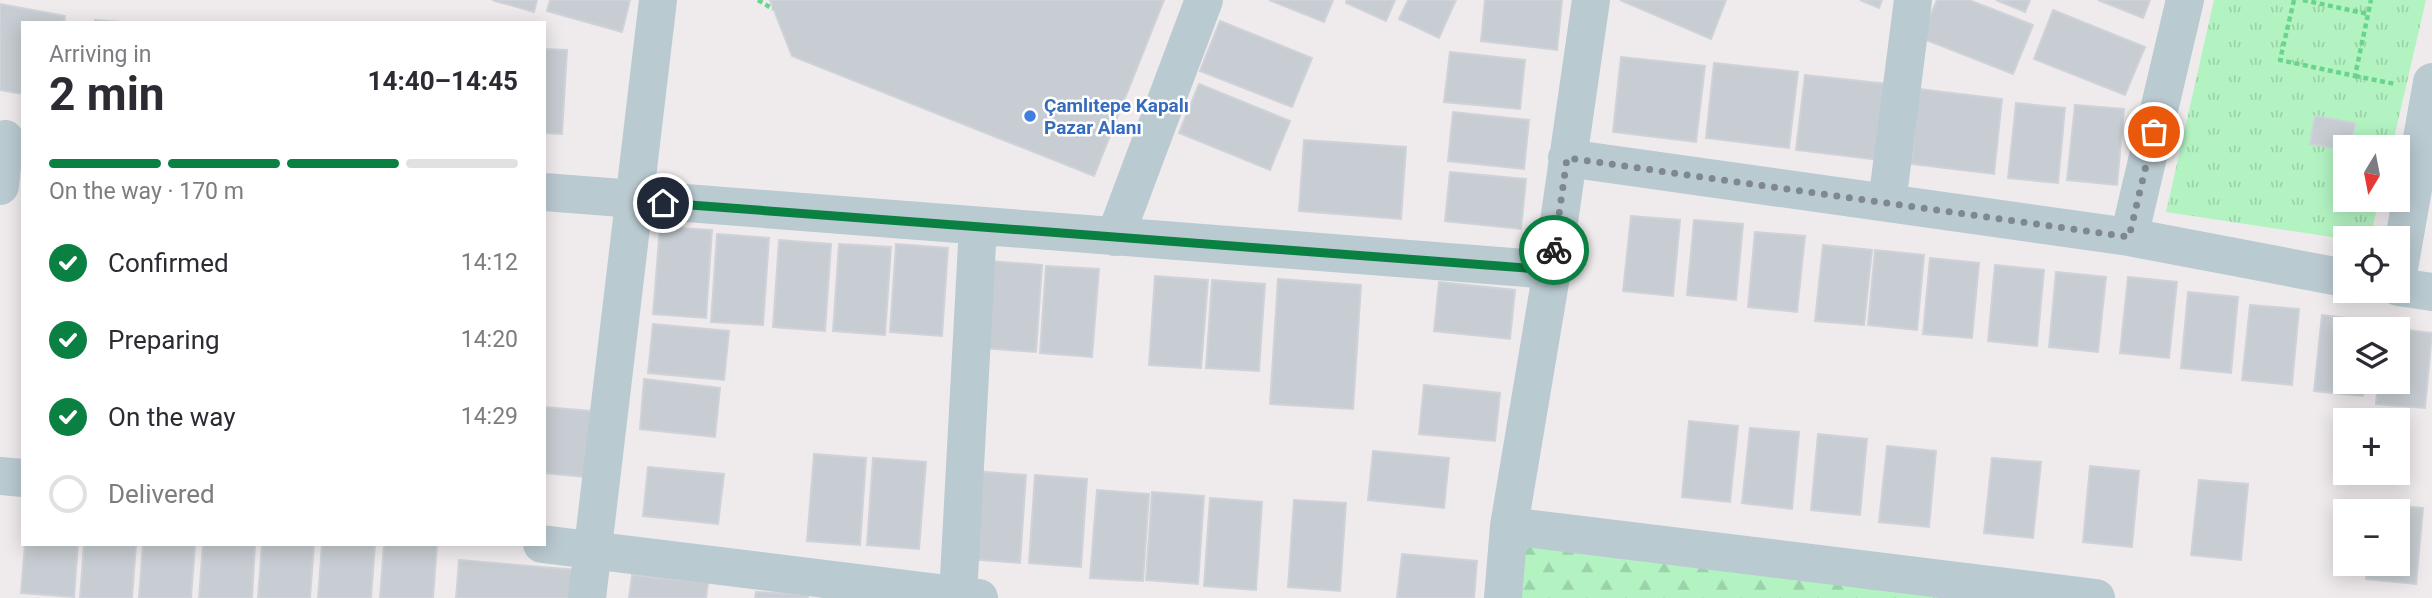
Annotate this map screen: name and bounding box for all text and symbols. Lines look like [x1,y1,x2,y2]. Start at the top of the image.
text: Arriving in [49,41,152,68]
text: 14:40–14:45 [368,66,518,96]
text: 2 min [49,67,165,121]
place label: Çamlıtepe Kapalı Pazar Alanı [1044,94,1189,139]
pin [2124,102,2184,162]
marker: Çamlıtepe Kapalı Pazar Alanı [1022,108,1038,124]
icon: bag [2135,113,2173,151]
north arrow [2333,135,2410,212]
map controls [2333,135,2410,576]
pin [633,173,693,233]
text: On the way · 170 m [49,178,244,205]
icon: home [644,184,682,222]
courier [1519,215,1589,285]
button: locate [2333,226,2410,303]
icon: bike [1535,231,1573,269]
icon: check [49,244,87,282]
text: Confirmed [108,248,229,278]
text: 14:12 [461,249,518,276]
button: layers [2333,317,2410,394]
icon: check [49,321,87,359]
text: Preparing [108,325,220,355]
text: 14:20 [461,326,518,353]
icon: check [49,398,87,436]
text: On the way [108,402,236,432]
text: 14:29 [461,403,518,430]
button: + [2333,408,2410,485]
text: Delivered [108,479,215,509]
button: − [2333,499,2410,576]

